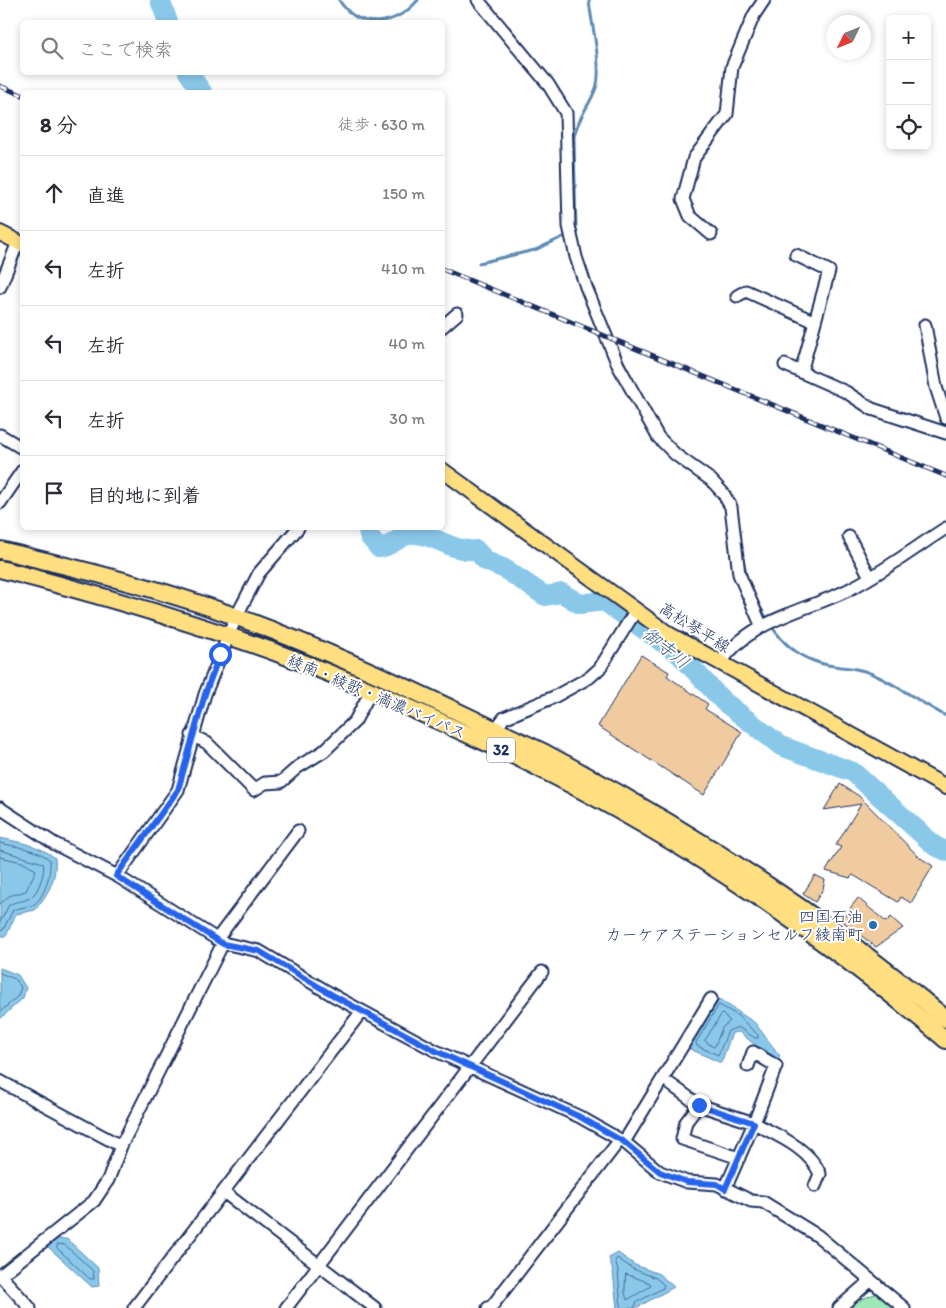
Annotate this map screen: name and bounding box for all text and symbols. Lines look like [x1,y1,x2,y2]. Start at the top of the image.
north arrow [826,15,871,60]
map controls [886,15,931,150]
button: + [886,15,931,60]
search box [20,20,445,75]
icon: search [38,34,66,62]
text: ここで検索 [78,38,173,61]
button: − [886,60,931,105]
button: locate [886,105,931,150]
text: 8 分 [40,112,77,137]
text: 徒歩 · 630 m [338,115,425,134]
icon: ahead [40,179,68,207]
text: 直進 [87,184,125,207]
text: 150 m [382,184,425,203]
icon: left [40,254,68,282]
text: 左折 [87,259,125,282]
text: 410 m [381,259,425,278]
icon: left [40,329,68,357]
text: 左折 [87,334,125,357]
text: 40 m [388,334,425,353]
icon: left [40,404,68,432]
text: 左折 [87,409,125,432]
text: 30 m [389,409,425,428]
icon: arrive [40,479,68,507]
text: 目的地に到着 [87,484,201,507]
street label: 高松琴平線 [656,598,734,657]
water label: 御寺川 [638,622,694,674]
route start [209,643,232,666]
street label: 綾南・綾歌・満濃バイパス [285,650,469,743]
road number: 32 [487,738,515,762]
place label: 四国石油 カーケアステーションセルフ綾南町 [605,907,863,944]
marker: 四国石油 カーケアステーションセルフ綾南町 [867,919,879,931]
route end [688,1094,711,1117]

